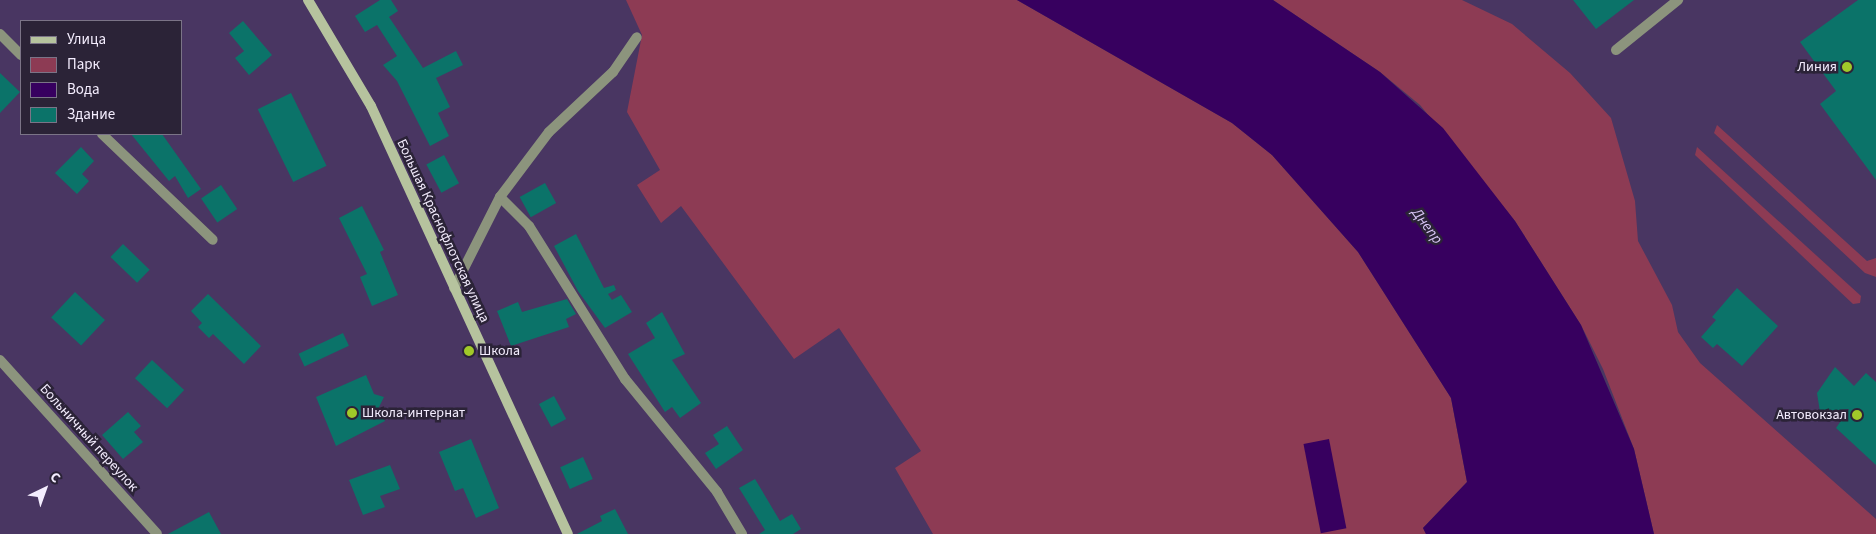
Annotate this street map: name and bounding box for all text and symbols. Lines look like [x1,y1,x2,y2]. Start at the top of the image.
legend [20,20,182,135]
text: Улица [67,29,106,50]
text: Парк [67,54,100,75]
place label: Линия [1797,59,1837,75]
marker: Линия [1841,61,1853,73]
text: Вода [67,79,100,100]
text: Здание [67,104,115,125]
street label: Большая Краснофлотская улица [393,137,493,325]
water label: Днепр [1408,204,1446,248]
place label: Школа [479,343,520,359]
marker: Школа [463,345,475,357]
street label: Больничный переулок [36,381,142,495]
place label: Школа-интернат [362,405,465,421]
marker: Школа-интернат [346,407,358,419]
place label: Автовокзал [1776,407,1847,423]
marker: Автовокзал [1851,409,1863,421]
north arrow [20,464,70,514]
text: С [45,468,65,488]

